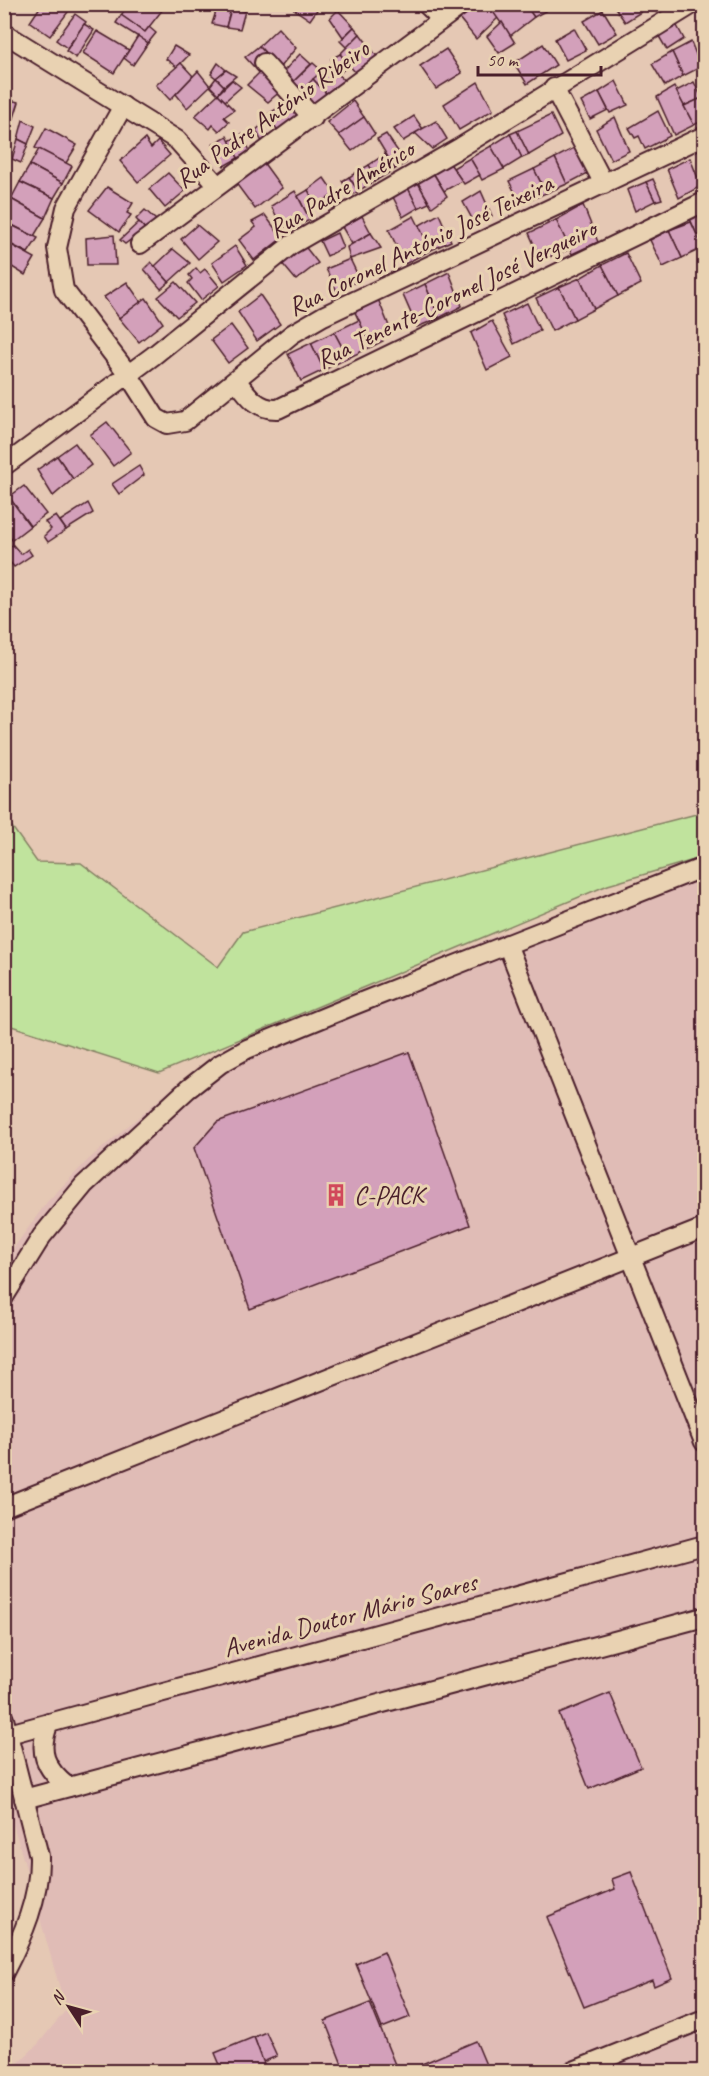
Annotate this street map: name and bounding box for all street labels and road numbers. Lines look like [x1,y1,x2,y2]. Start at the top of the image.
street label: Rua Padre António Ribeiro [168,31,377,196]
street label: Rua Padre Américo [262,131,422,245]
street label: Rua Coronel António José Teixeira [282,166,559,324]
street label: Rua Tenente-Coronel José Vergueiro [310,210,604,376]
street label: Avenida Doutor Mário Soares [220,1565,482,1665]

